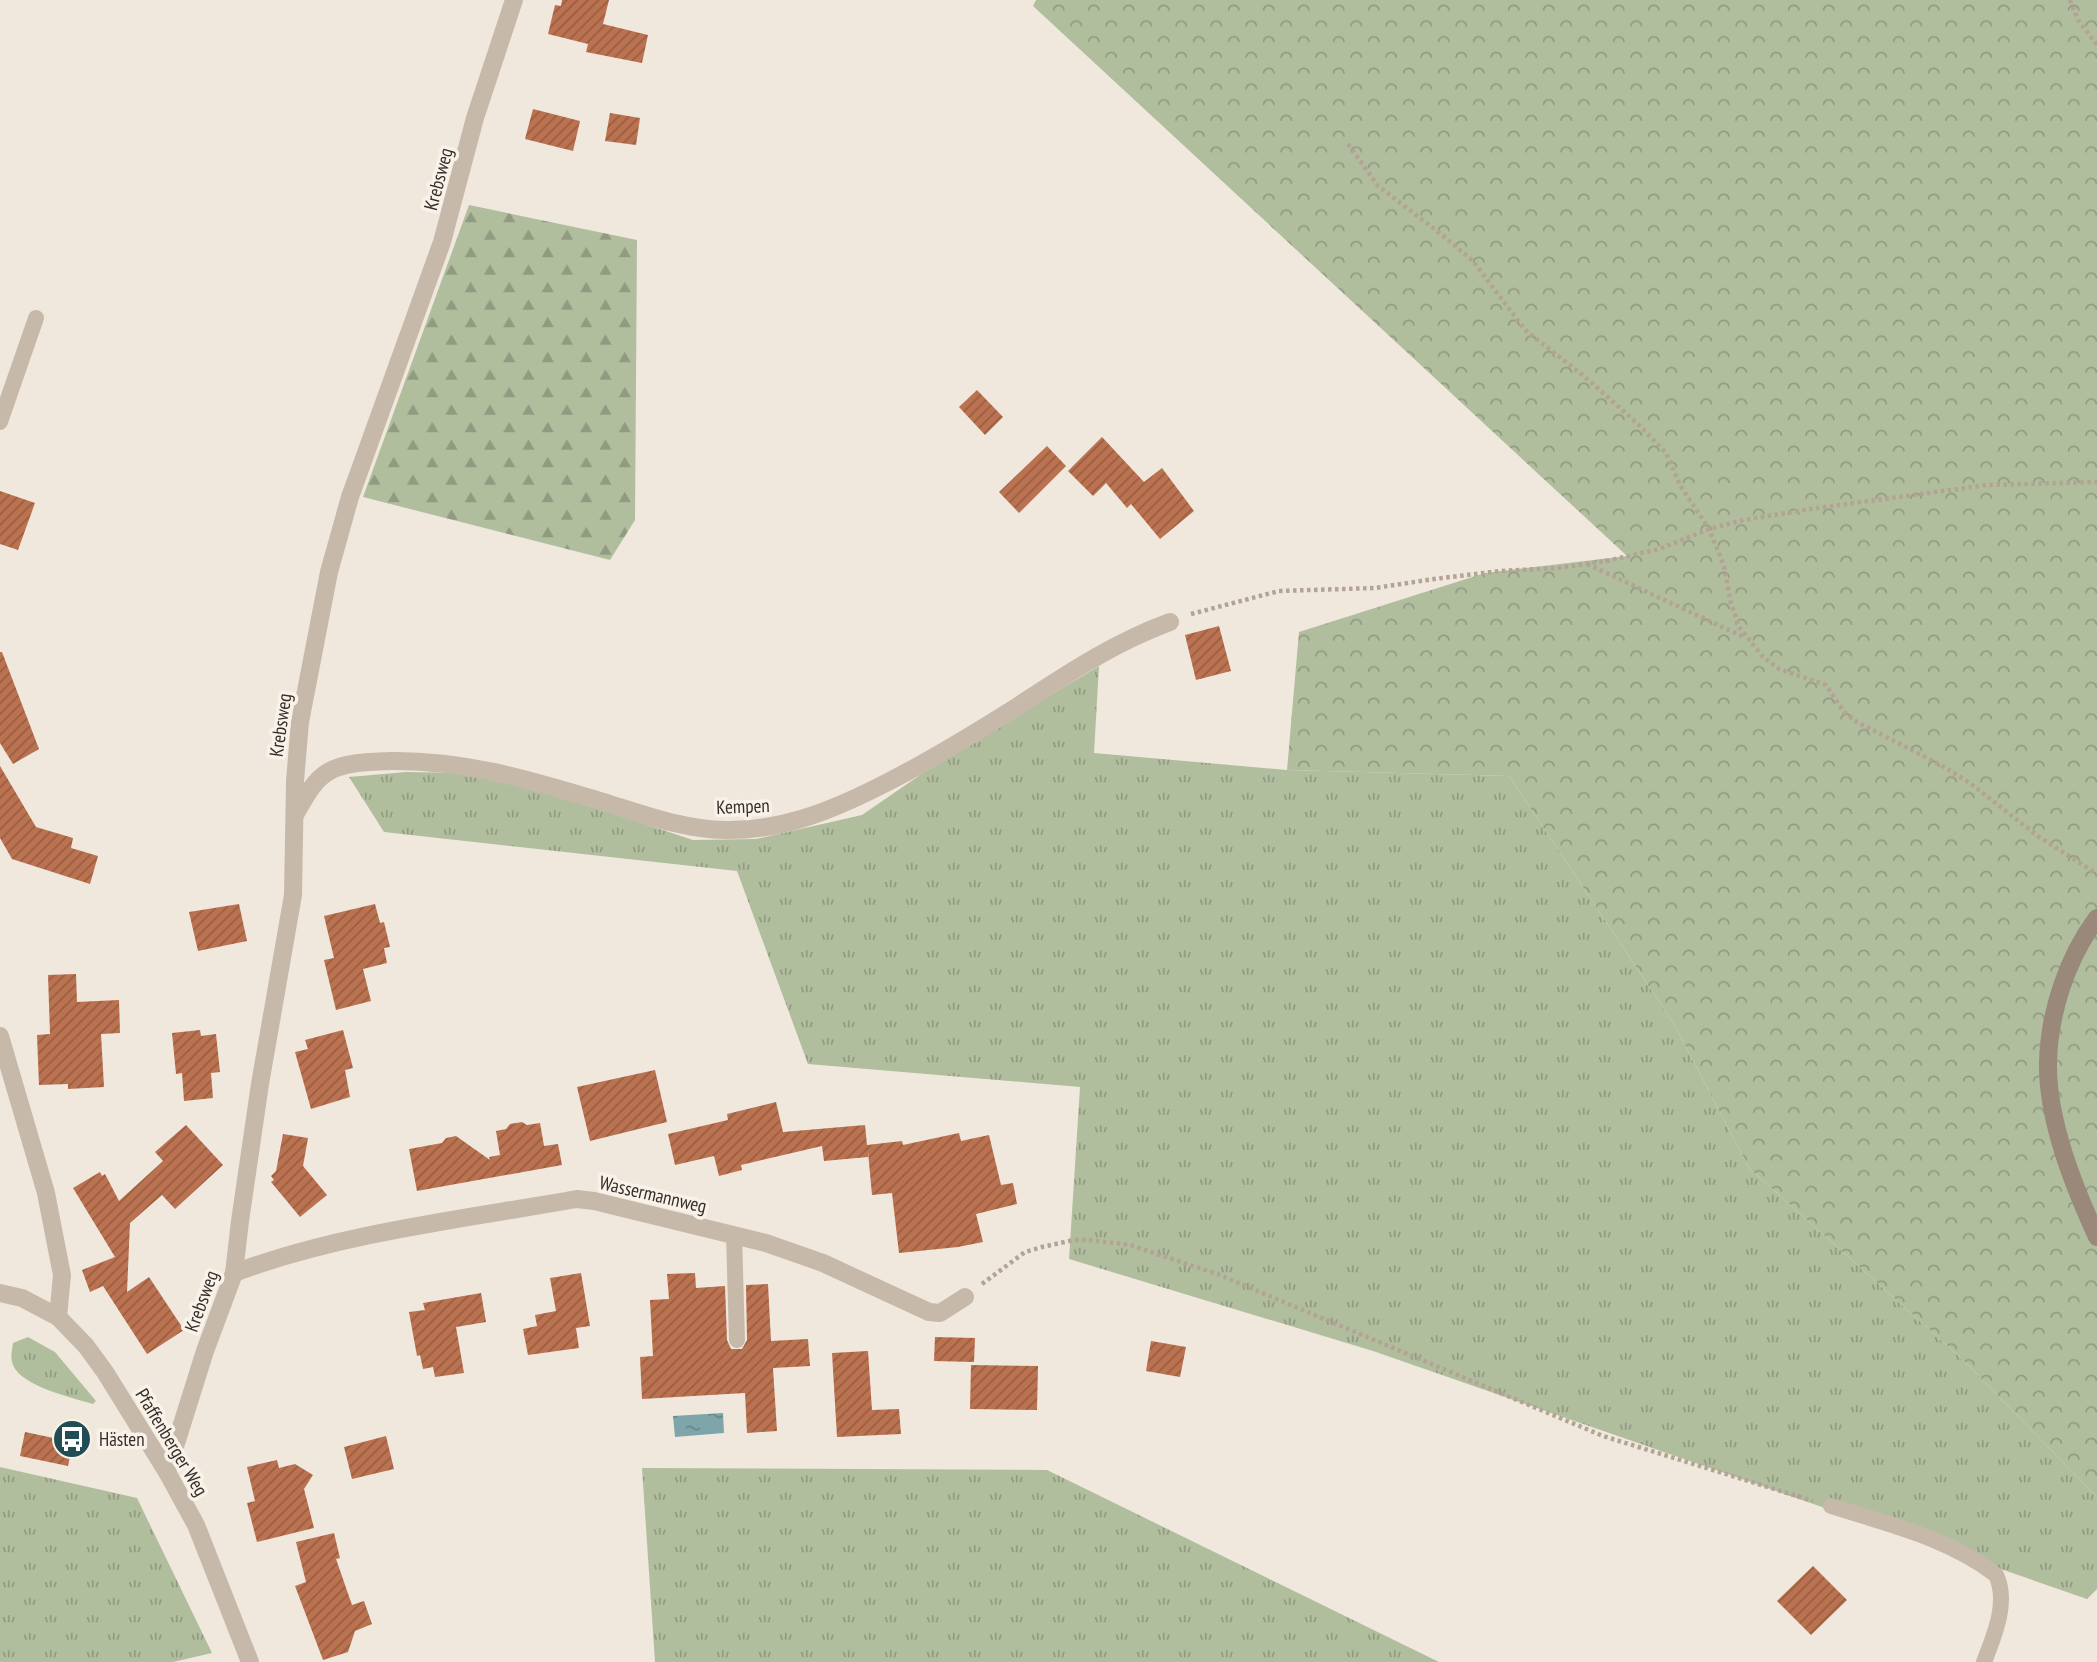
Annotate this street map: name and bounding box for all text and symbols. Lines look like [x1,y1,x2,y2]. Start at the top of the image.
street label: Krebsweg [418,145,458,213]
street label: Krebsweg [264,692,296,758]
street label: Kempen [716,793,770,819]
street label: Wassermannweg [597,1170,709,1218]
street label: Krebsweg [179,1267,223,1335]
street label: Pfaffenberger Weg [131,1384,213,1500]
bus stop icon: Hästen [51,1418,93,1460]
place label: Hästen [99,1427,144,1451]

